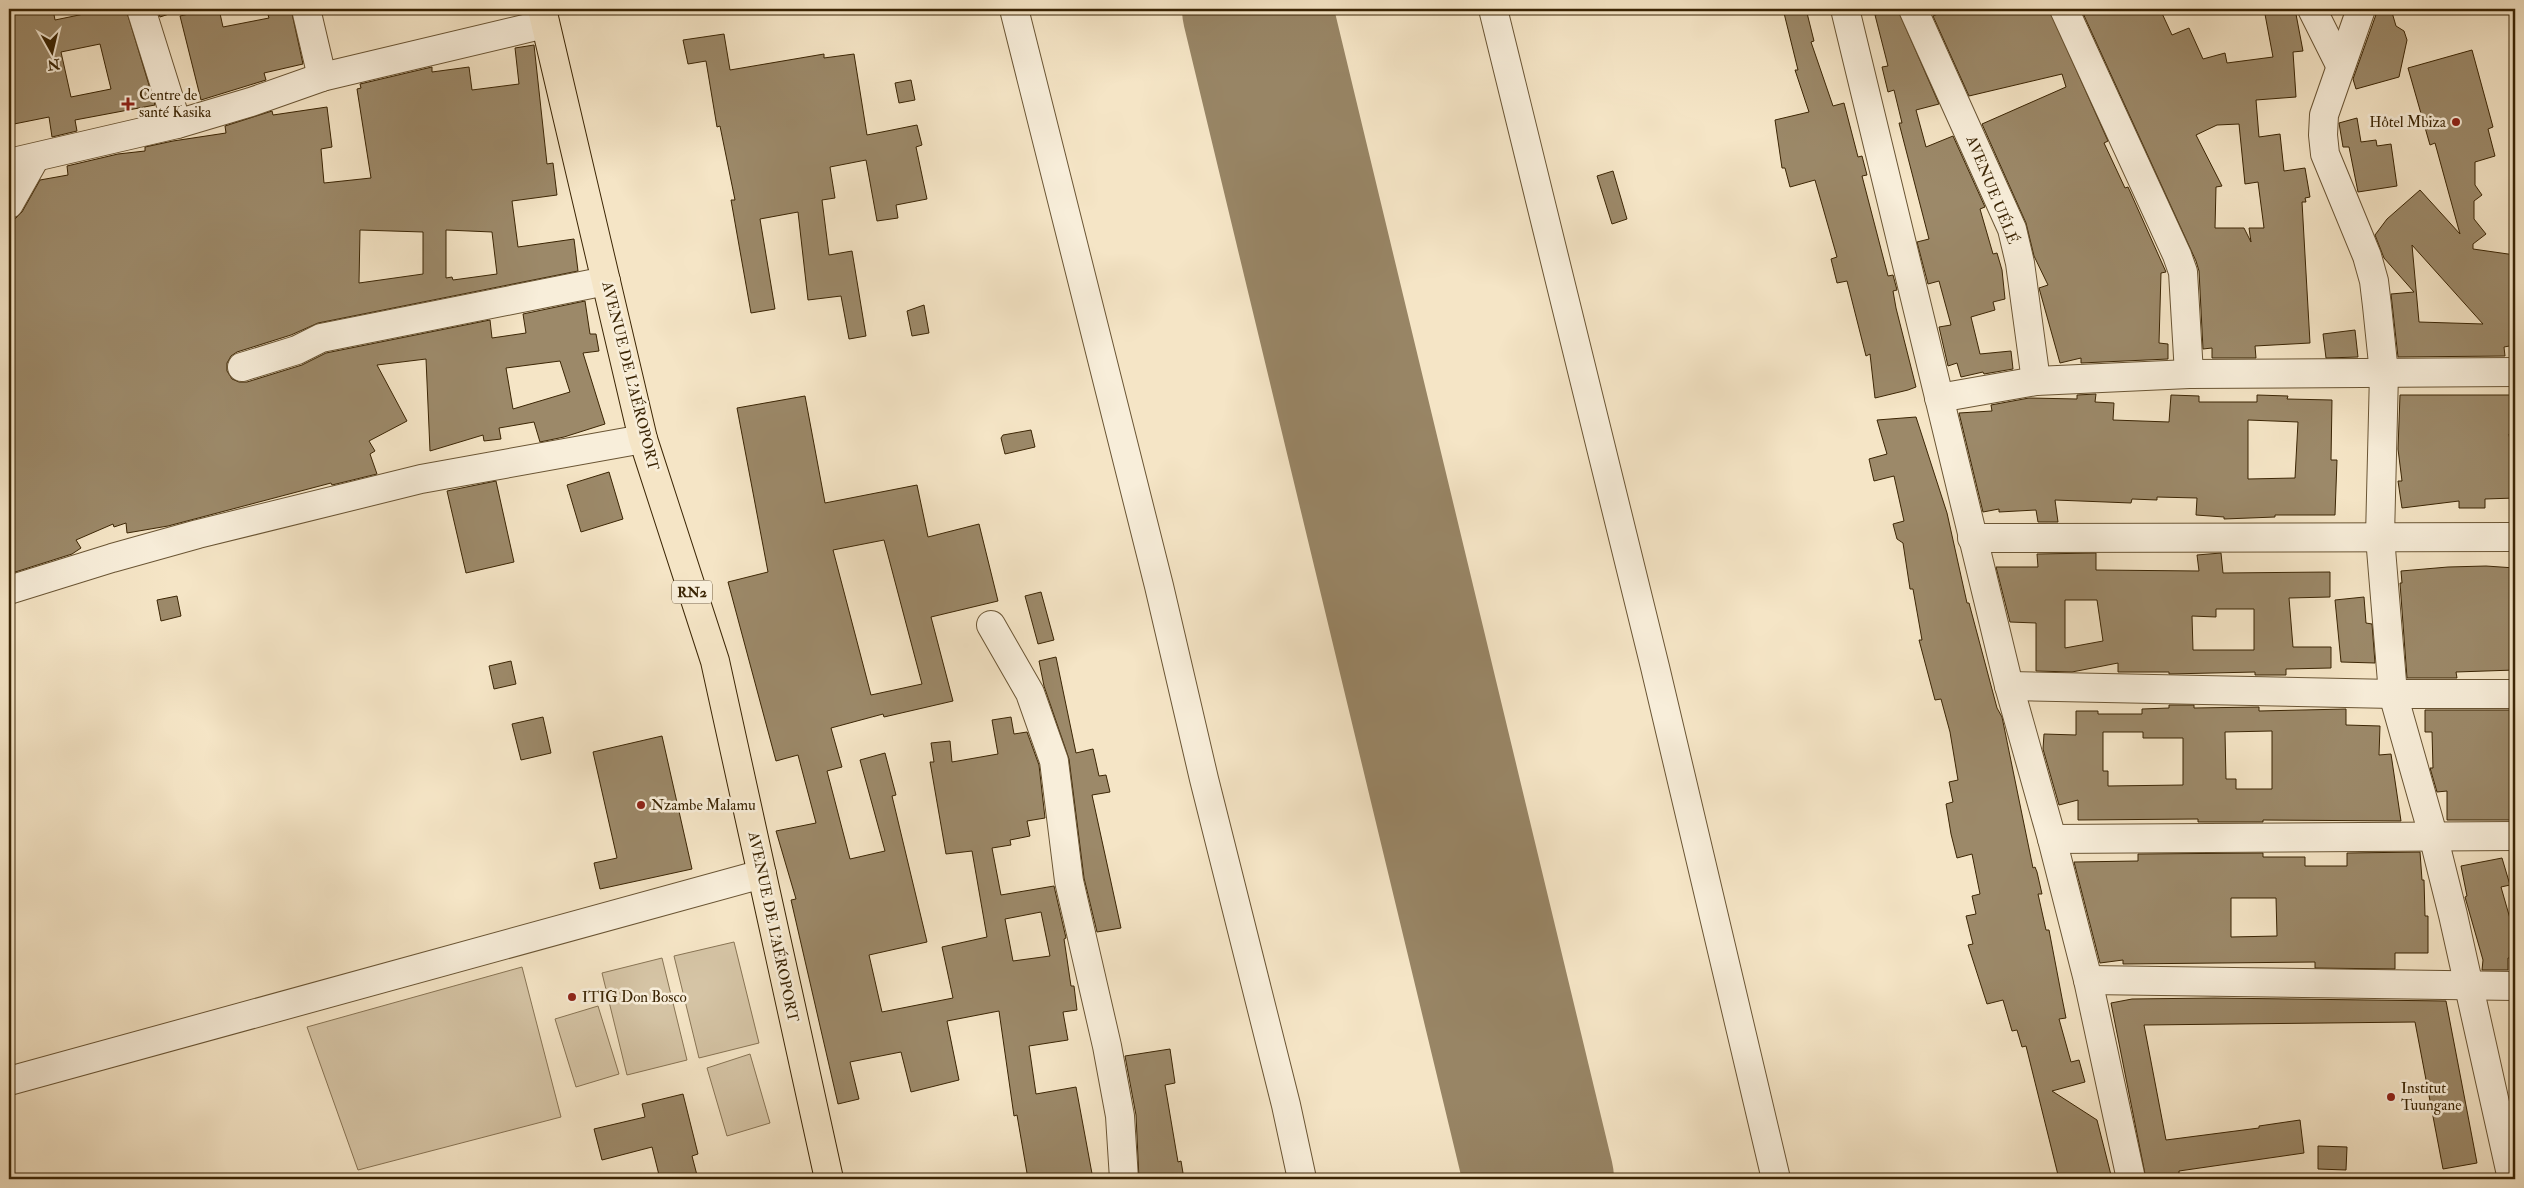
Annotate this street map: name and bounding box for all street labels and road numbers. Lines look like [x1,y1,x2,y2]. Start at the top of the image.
street label: AVENUE UÉLÉ [1961,131,2024,247]
street label: AVENUE DE L'AÉROPORT [597,278,665,472]
road number: RN2 [672,580,712,604]
street label: AVENUE DE L'AÉROPORT [743,829,804,1024]

